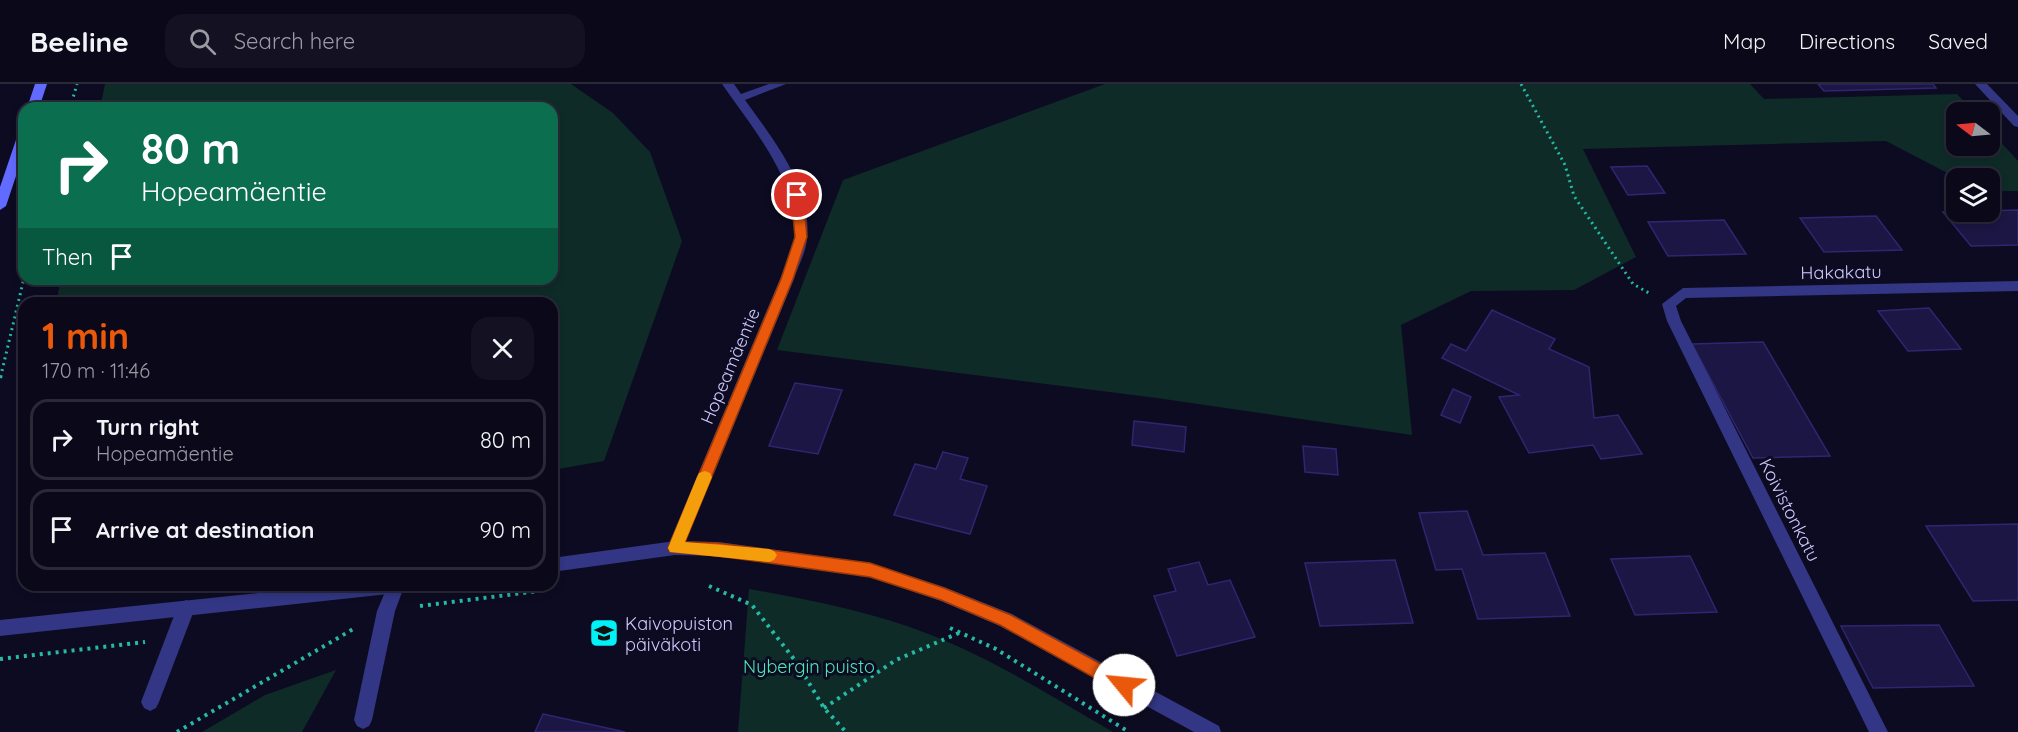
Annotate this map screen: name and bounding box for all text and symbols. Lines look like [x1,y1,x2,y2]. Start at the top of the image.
search box [165,14,585,68]
text: Beeline [30,24,129,59]
icon: search [186,25,219,58]
text: Search here [234,27,355,55]
text: Map [1723,28,1766,54]
text: Directions [1799,28,1895,54]
text: Saved [1928,28,1988,54]
north arrow [1946,102,2000,156]
map controls [1946,102,2000,222]
text: 80 m [141,122,240,175]
icon: right [42,126,120,204]
button: layers [1946,168,2000,222]
pin [771,169,822,220]
text: Hopeamäentie [141,174,327,208]
icon: arrive [780,178,813,211]
icon: arrive [105,240,138,273]
text: Then [42,243,93,271]
street label: Hakakatu [1800,260,1882,284]
street label: Hopeamäentie [695,304,765,428]
text: 1 min [42,313,129,358]
button: close [471,317,534,380]
text: 170 m · 11:46 [42,358,150,383]
text: Turn right [96,413,200,441]
icon: right [45,423,78,456]
text: 80 m [480,426,531,454]
text: Hopeamäentie [96,441,234,466]
street label: Koivistonkatu [1754,455,1826,565]
icon: arrive [45,513,78,546]
text: Arrive at destination [96,516,314,544]
text: 90 m [480,516,531,544]
place label: Kaivopuiston päiväkoti [625,612,733,656]
school or university icon: Kaivopuiston päiväkoti [588,617,620,649]
position arrow [1092,653,1156,717]
park label: Nybergin puisto [743,655,875,678]

